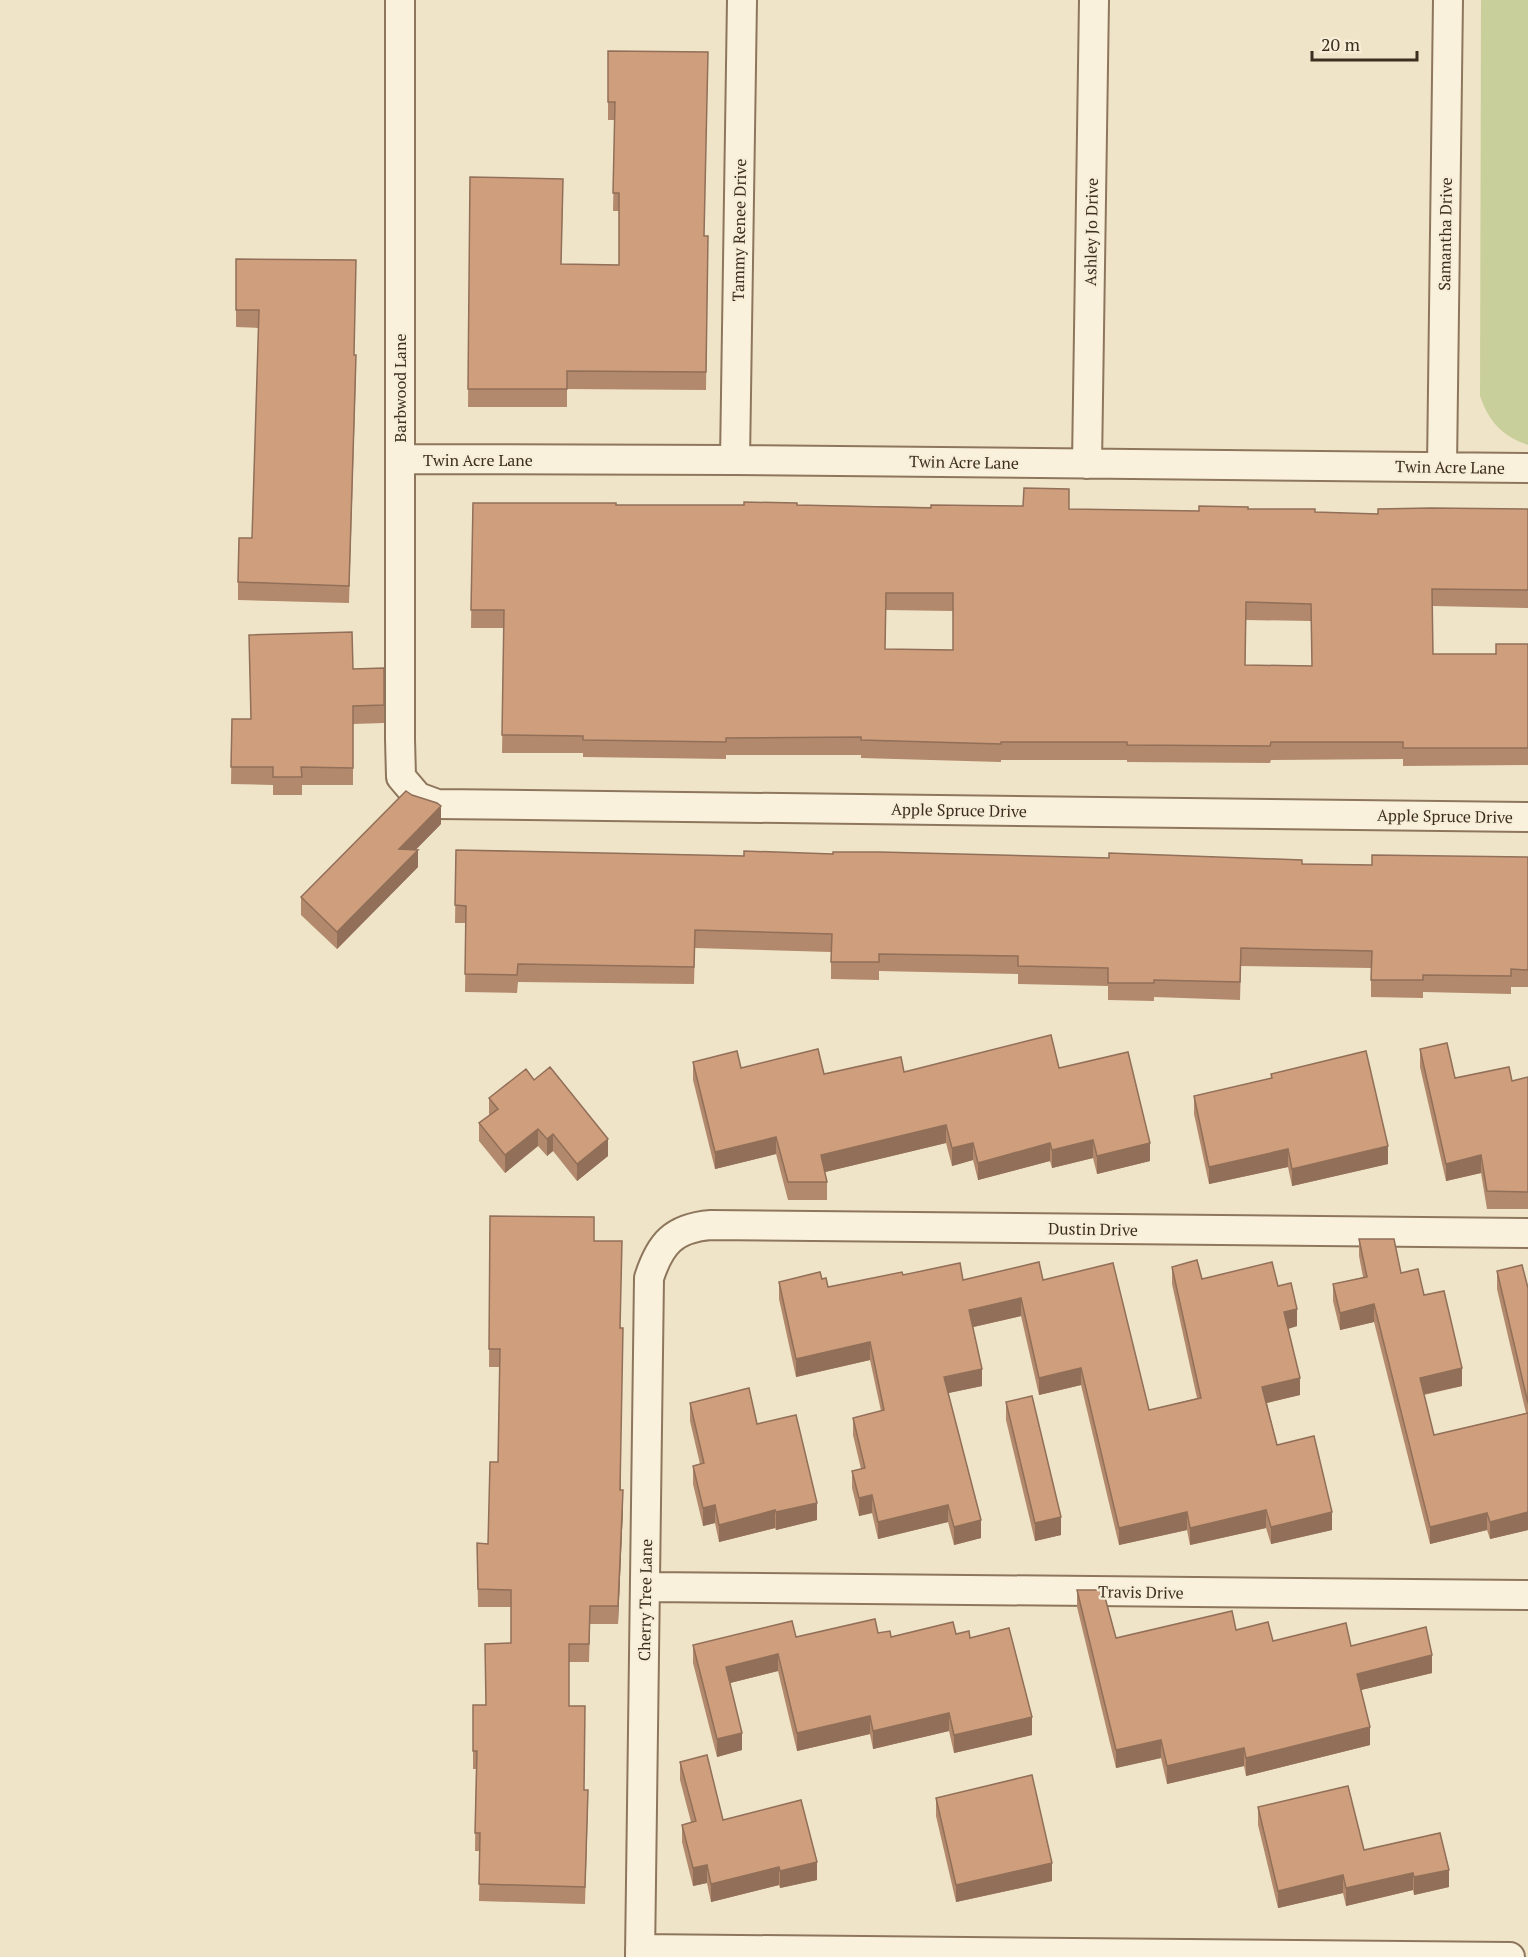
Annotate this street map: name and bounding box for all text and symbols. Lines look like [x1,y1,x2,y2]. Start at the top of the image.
scale bar [1312,24,1417,62]
text: 20 m [1321,32,1361,56]
street label: Tammy Renee Drive [727,158,751,302]
street label: Samantha Drive [1433,177,1457,291]
street label: Ashley Jo Drive [1079,178,1103,286]
street label: Barbwood Lane [389,334,411,442]
street label: Twin Acre Lane [423,449,533,471]
street label: Twin Acre Lane [909,450,1019,474]
street label: Twin Acre Lane [1395,455,1505,479]
street label: Apple Spruce Drive [891,798,1027,822]
street label: Apple Spruce Drive [1377,804,1513,828]
street label: Dustin Drive [1048,1217,1138,1241]
street label: Cherry Tree Lane [633,1539,657,1661]
street label: Travis Drive [1098,1580,1184,1604]

